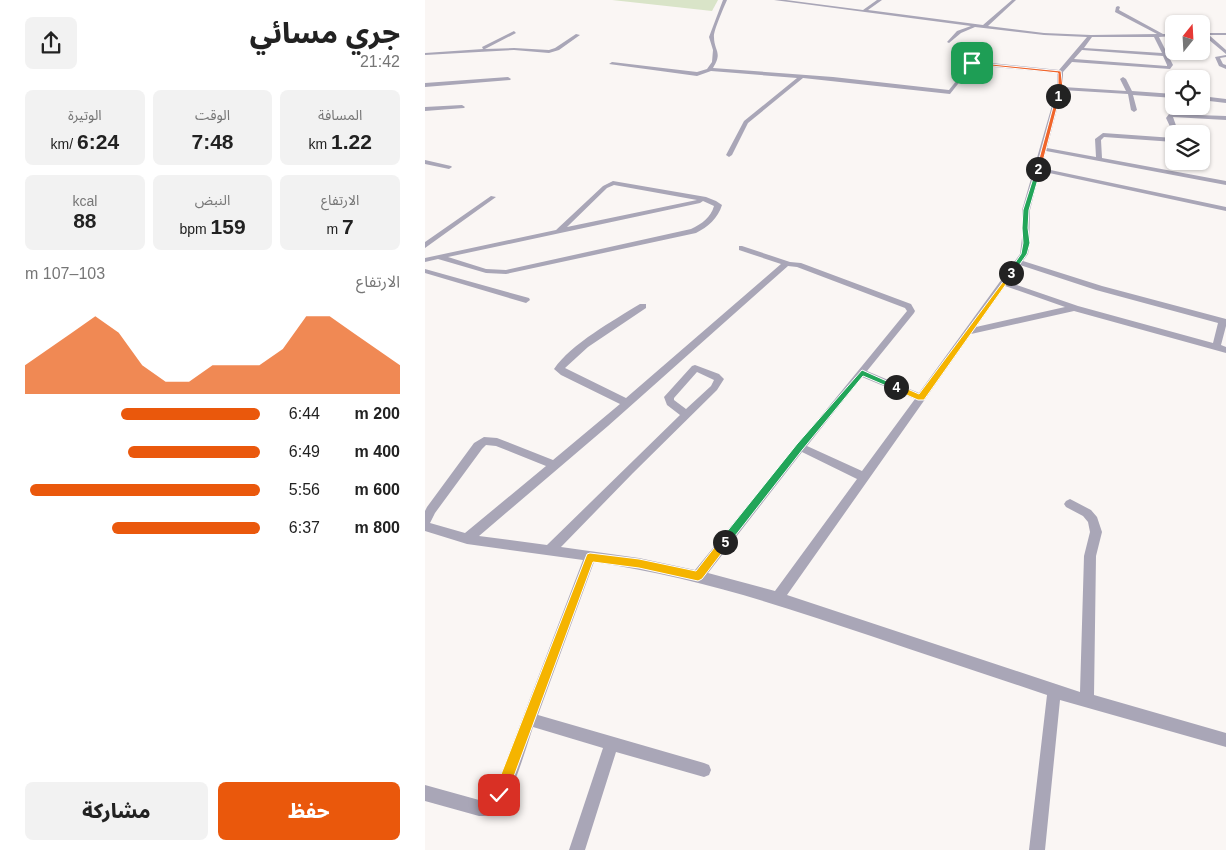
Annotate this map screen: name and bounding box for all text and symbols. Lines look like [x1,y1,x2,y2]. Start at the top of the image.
north arrow [1165,15,1210,60]
map controls [1165,15,1210,170]
button: share [25,17,77,69]
text: جري مسائي [250,18,400,49]
pin [951,42,993,84]
icon: arrive [958,49,986,77]
text: 21:42 [360,53,400,70]
button: locate [1165,70,1210,115]
pin: 1 [1045,84,1071,108]
text: 1 [1055,88,1062,104]
text: الوتيرة [68,107,102,123]
text: الوقت [195,107,230,123]
text: المسافة [318,107,362,123]
button: layers [1165,125,1210,170]
text: 6:24 [77,130,119,153]
text: 7:48 [191,130,234,153]
text: 1.22 [331,130,372,153]
text: /km [51,136,77,152]
text: km [308,136,331,152]
pin: 2 [1025,156,1051,182]
text: 2 [1035,161,1042,177]
text: النبض [195,192,230,208]
text: الارتفاع [321,192,359,208]
text: kcal [72,193,97,209]
text: 88 [73,209,97,232]
text: 159 [211,215,246,238]
text: 7 [342,215,354,238]
text: bpm [179,221,211,237]
text: m [327,221,342,237]
pin: 3 [999,260,1023,286]
text: 103–107 m [25,265,105,282]
text: 3 [1008,265,1015,281]
text: الارتفاع [356,273,400,290]
pin: 4 [883,374,909,400]
text: 4 [893,379,900,395]
text: 6:44 [289,405,320,422]
text: 200 m [355,405,400,422]
text: 6:49 [289,443,320,460]
text: 400 m [355,443,400,460]
text: 5:56 [289,481,320,498]
text: 600 m [355,481,400,498]
text: 6:37 [289,519,320,536]
text: 800 m [355,519,400,536]
pin: 5 [713,530,737,554]
text: 5 [722,534,729,550]
pin [478,774,520,816]
icon: check [485,781,513,809]
button: مشاركة [25,782,208,840]
button: حفظ [218,782,400,840]

